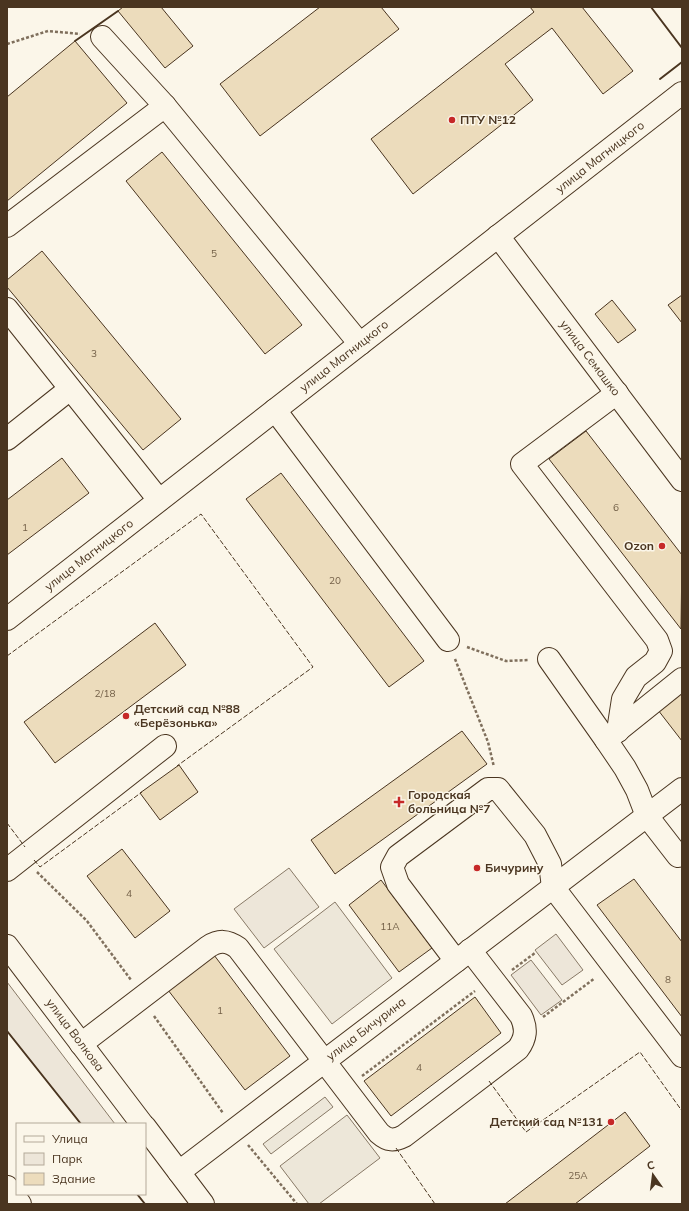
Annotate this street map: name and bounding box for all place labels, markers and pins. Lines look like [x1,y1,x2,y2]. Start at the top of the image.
place label: ПТУ №12 [460,112,516,127]
marker: ПТУ №12 [447,115,457,125]
place label: Ozon [624,538,654,553]
marker: Ozon [657,541,667,551]
place label: Детский сад №88 «Берёзонька» [134,701,240,730]
marker: Детский сад №88 «Берёзонька» [121,711,131,721]
place label: Городская больница №7 [408,787,490,816]
marker: Городская больница №7 [393,796,405,808]
place label: Бичурину [485,860,544,875]
marker: Бичурину [472,863,482,873]
place label: Детский сад №131 [490,1114,603,1129]
marker: Детский сад №131 [606,1117,616,1127]

